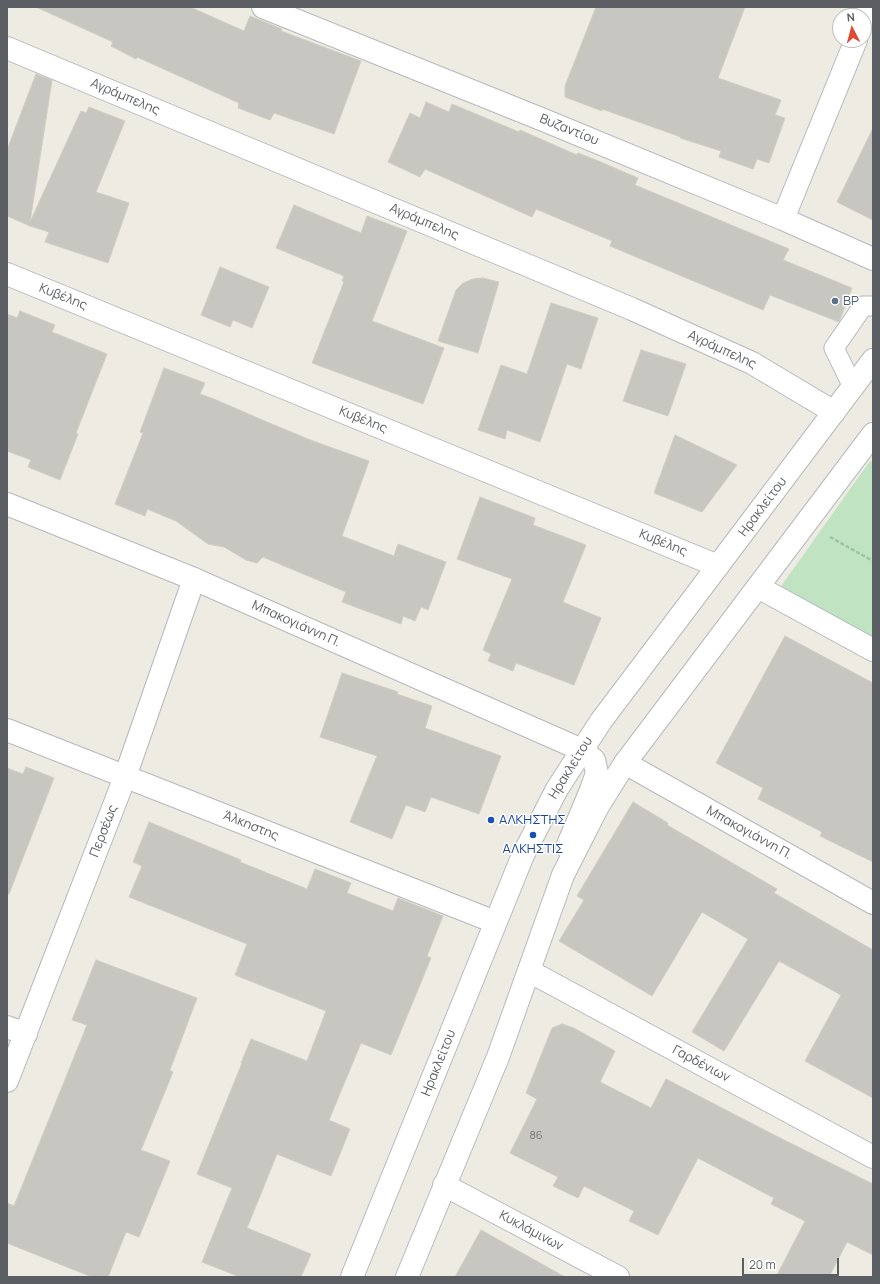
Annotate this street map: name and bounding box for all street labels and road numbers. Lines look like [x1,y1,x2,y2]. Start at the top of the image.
street label: Αγράμπελης [88,75,162,119]
street label: Βυζαντίου [537,111,601,149]
street label: Αγράμπελης [387,200,461,244]
street label: Κυβέλης [37,280,89,314]
street label: Αγράμπελης [685,327,759,373]
street label: Κυβέλης [337,403,389,437]
street label: Ηρακλείτου [736,474,790,540]
street label: Κυβέλης [637,526,689,560]
street label: Μπακογιάννη Π. [249,597,343,651]
street label: Ηρακλείτου [546,734,596,802]
street label: Περσέως [87,803,121,859]
street label: Μπακογιάννη Π. [703,803,795,863]
street label: Άλκηστης [221,808,281,844]
street label: Ηρακλείτου [419,1028,459,1098]
street label: Γαρδένιων [670,1042,732,1086]
street label: Κυκλάμινων [496,1208,566,1254]

